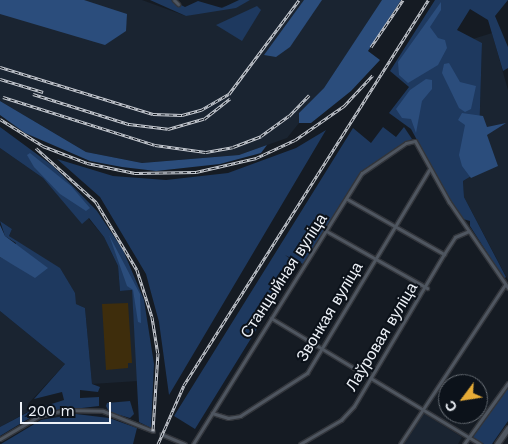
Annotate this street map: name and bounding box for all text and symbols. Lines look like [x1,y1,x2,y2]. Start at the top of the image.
street label: Станцыйная вуліца [237,210,331,342]
street label: Звонкая вуліца [293,259,367,365]
street label: Лаўровая вуліца [342,279,422,395]
north arrow [438,374,488,424]
scale bar [22,392,114,424]
text: С [442,398,460,415]
text: 200 m [28,402,75,420]

